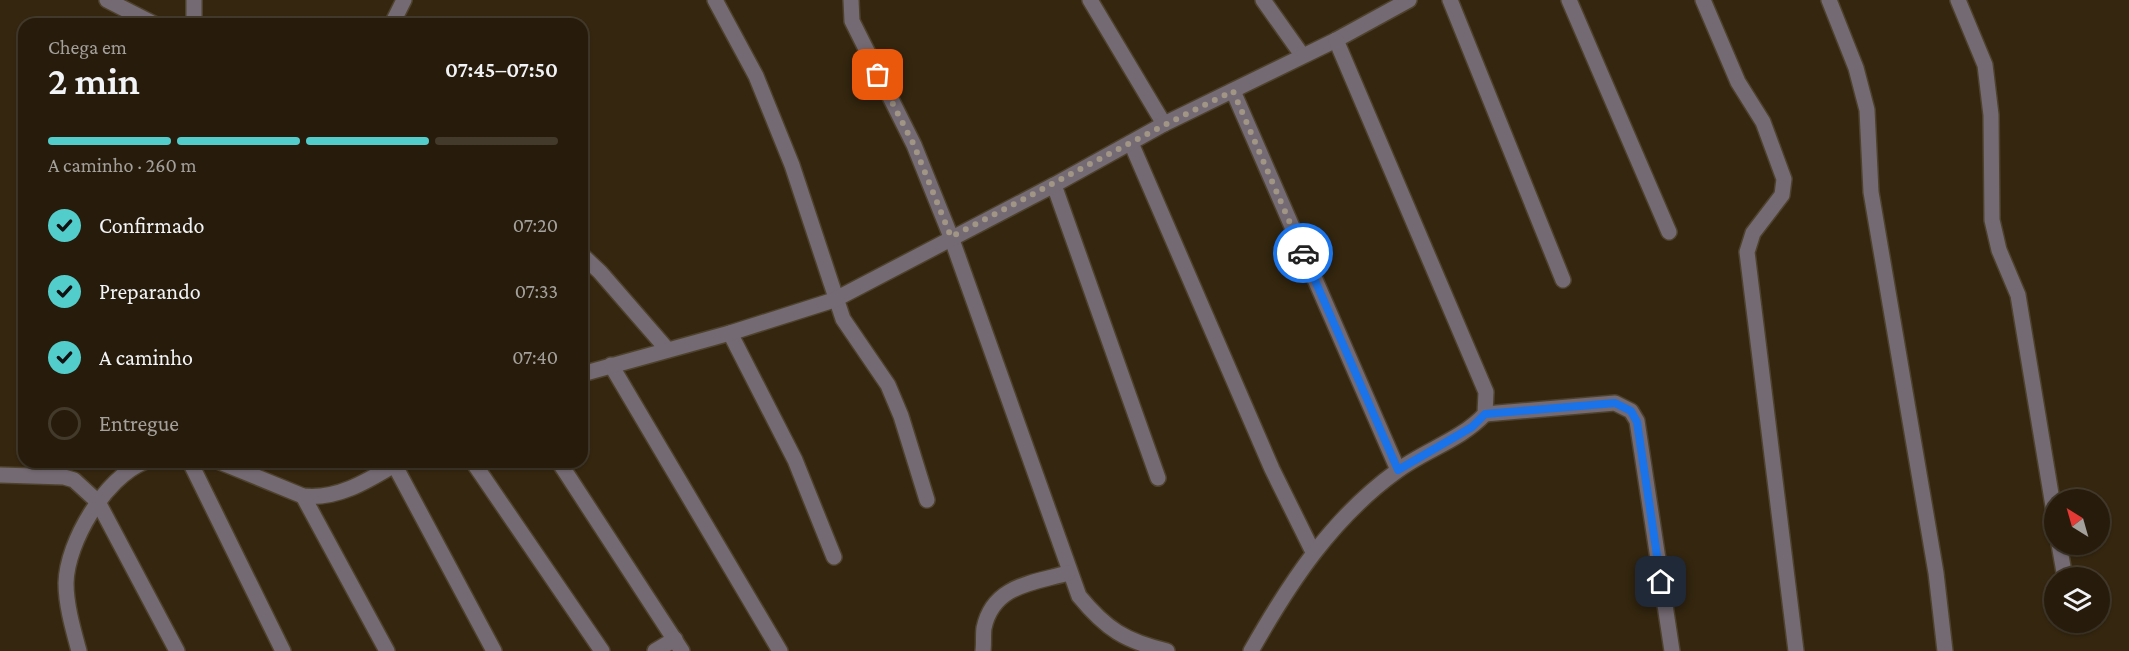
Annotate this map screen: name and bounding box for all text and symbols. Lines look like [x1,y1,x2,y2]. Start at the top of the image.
text: Chega em [48,36,127,58]
pin [852,49,903,100]
text: 07:45–07:50 [445,57,558,82]
icon: bag [861,58,894,91]
text: 2 min [48,59,140,102]
text: A caminho · 260 m [48,154,197,176]
icon: check [48,209,81,242]
text: Confirmado [99,213,205,238]
text: 07:20 [513,214,558,236]
courier [1273,223,1333,283]
icon: car [1287,237,1320,270]
icon: check [48,275,81,308]
text: Preparando [99,279,201,304]
text: 07:33 [515,280,558,302]
icon: check [48,341,81,374]
text: A caminho [99,345,193,370]
text: 07:40 [512,346,558,368]
text: Entregue [99,411,179,436]
north arrow [2044,489,2110,555]
map controls [2044,489,2110,633]
pin [1635,556,1686,607]
icon: home [1644,565,1677,598]
button: layers [2044,567,2110,633]

